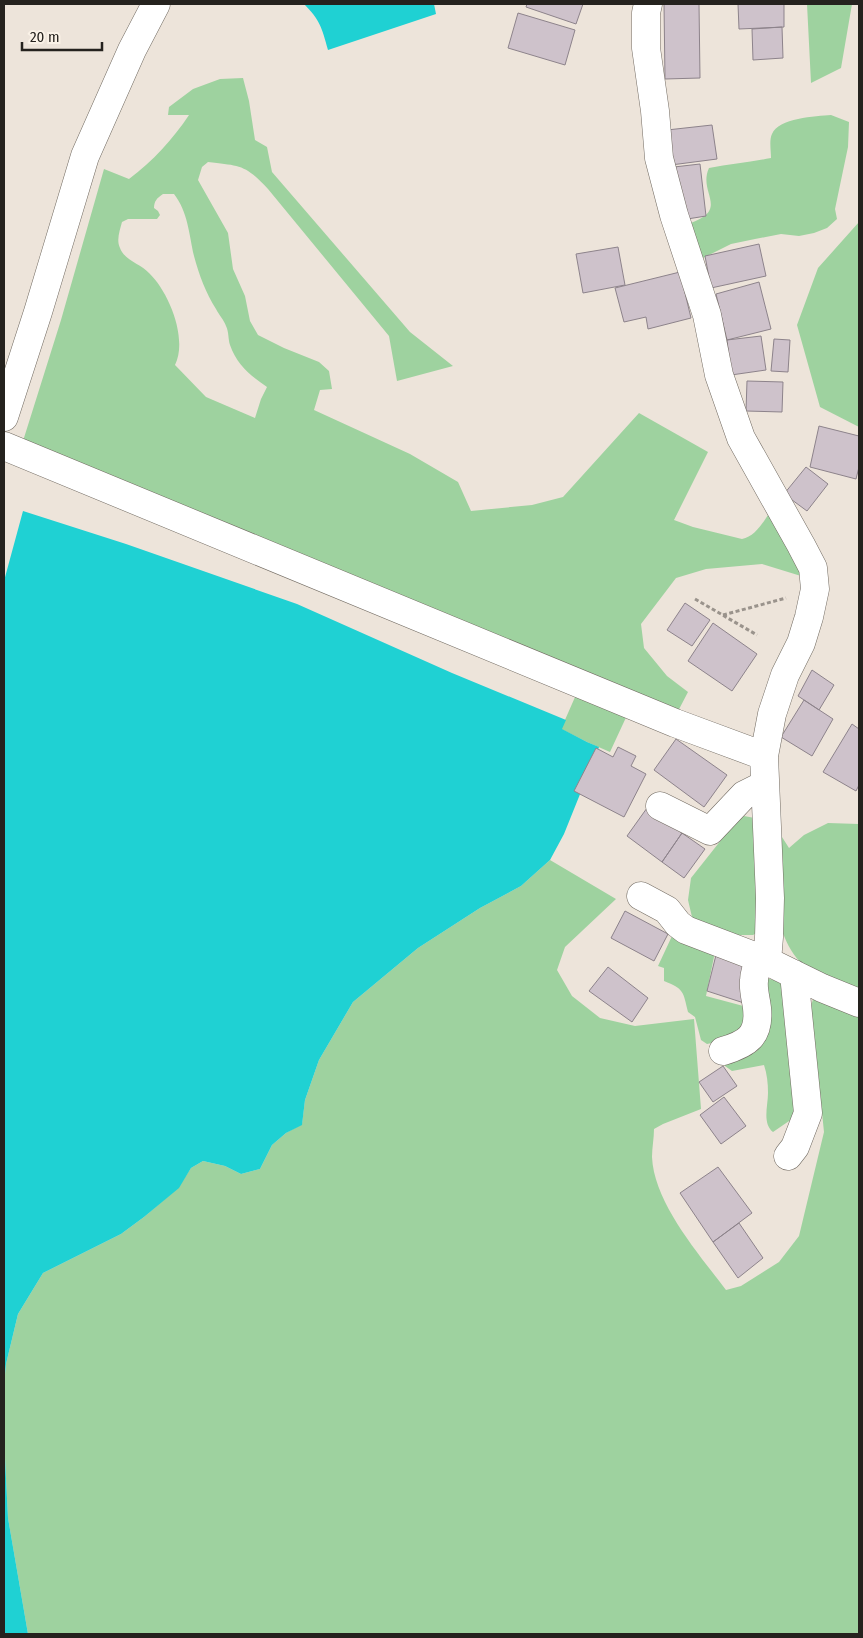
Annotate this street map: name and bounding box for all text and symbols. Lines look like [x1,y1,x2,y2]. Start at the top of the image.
scale bar [22,20,102,52]
text: 20 m [30,28,60,46]

